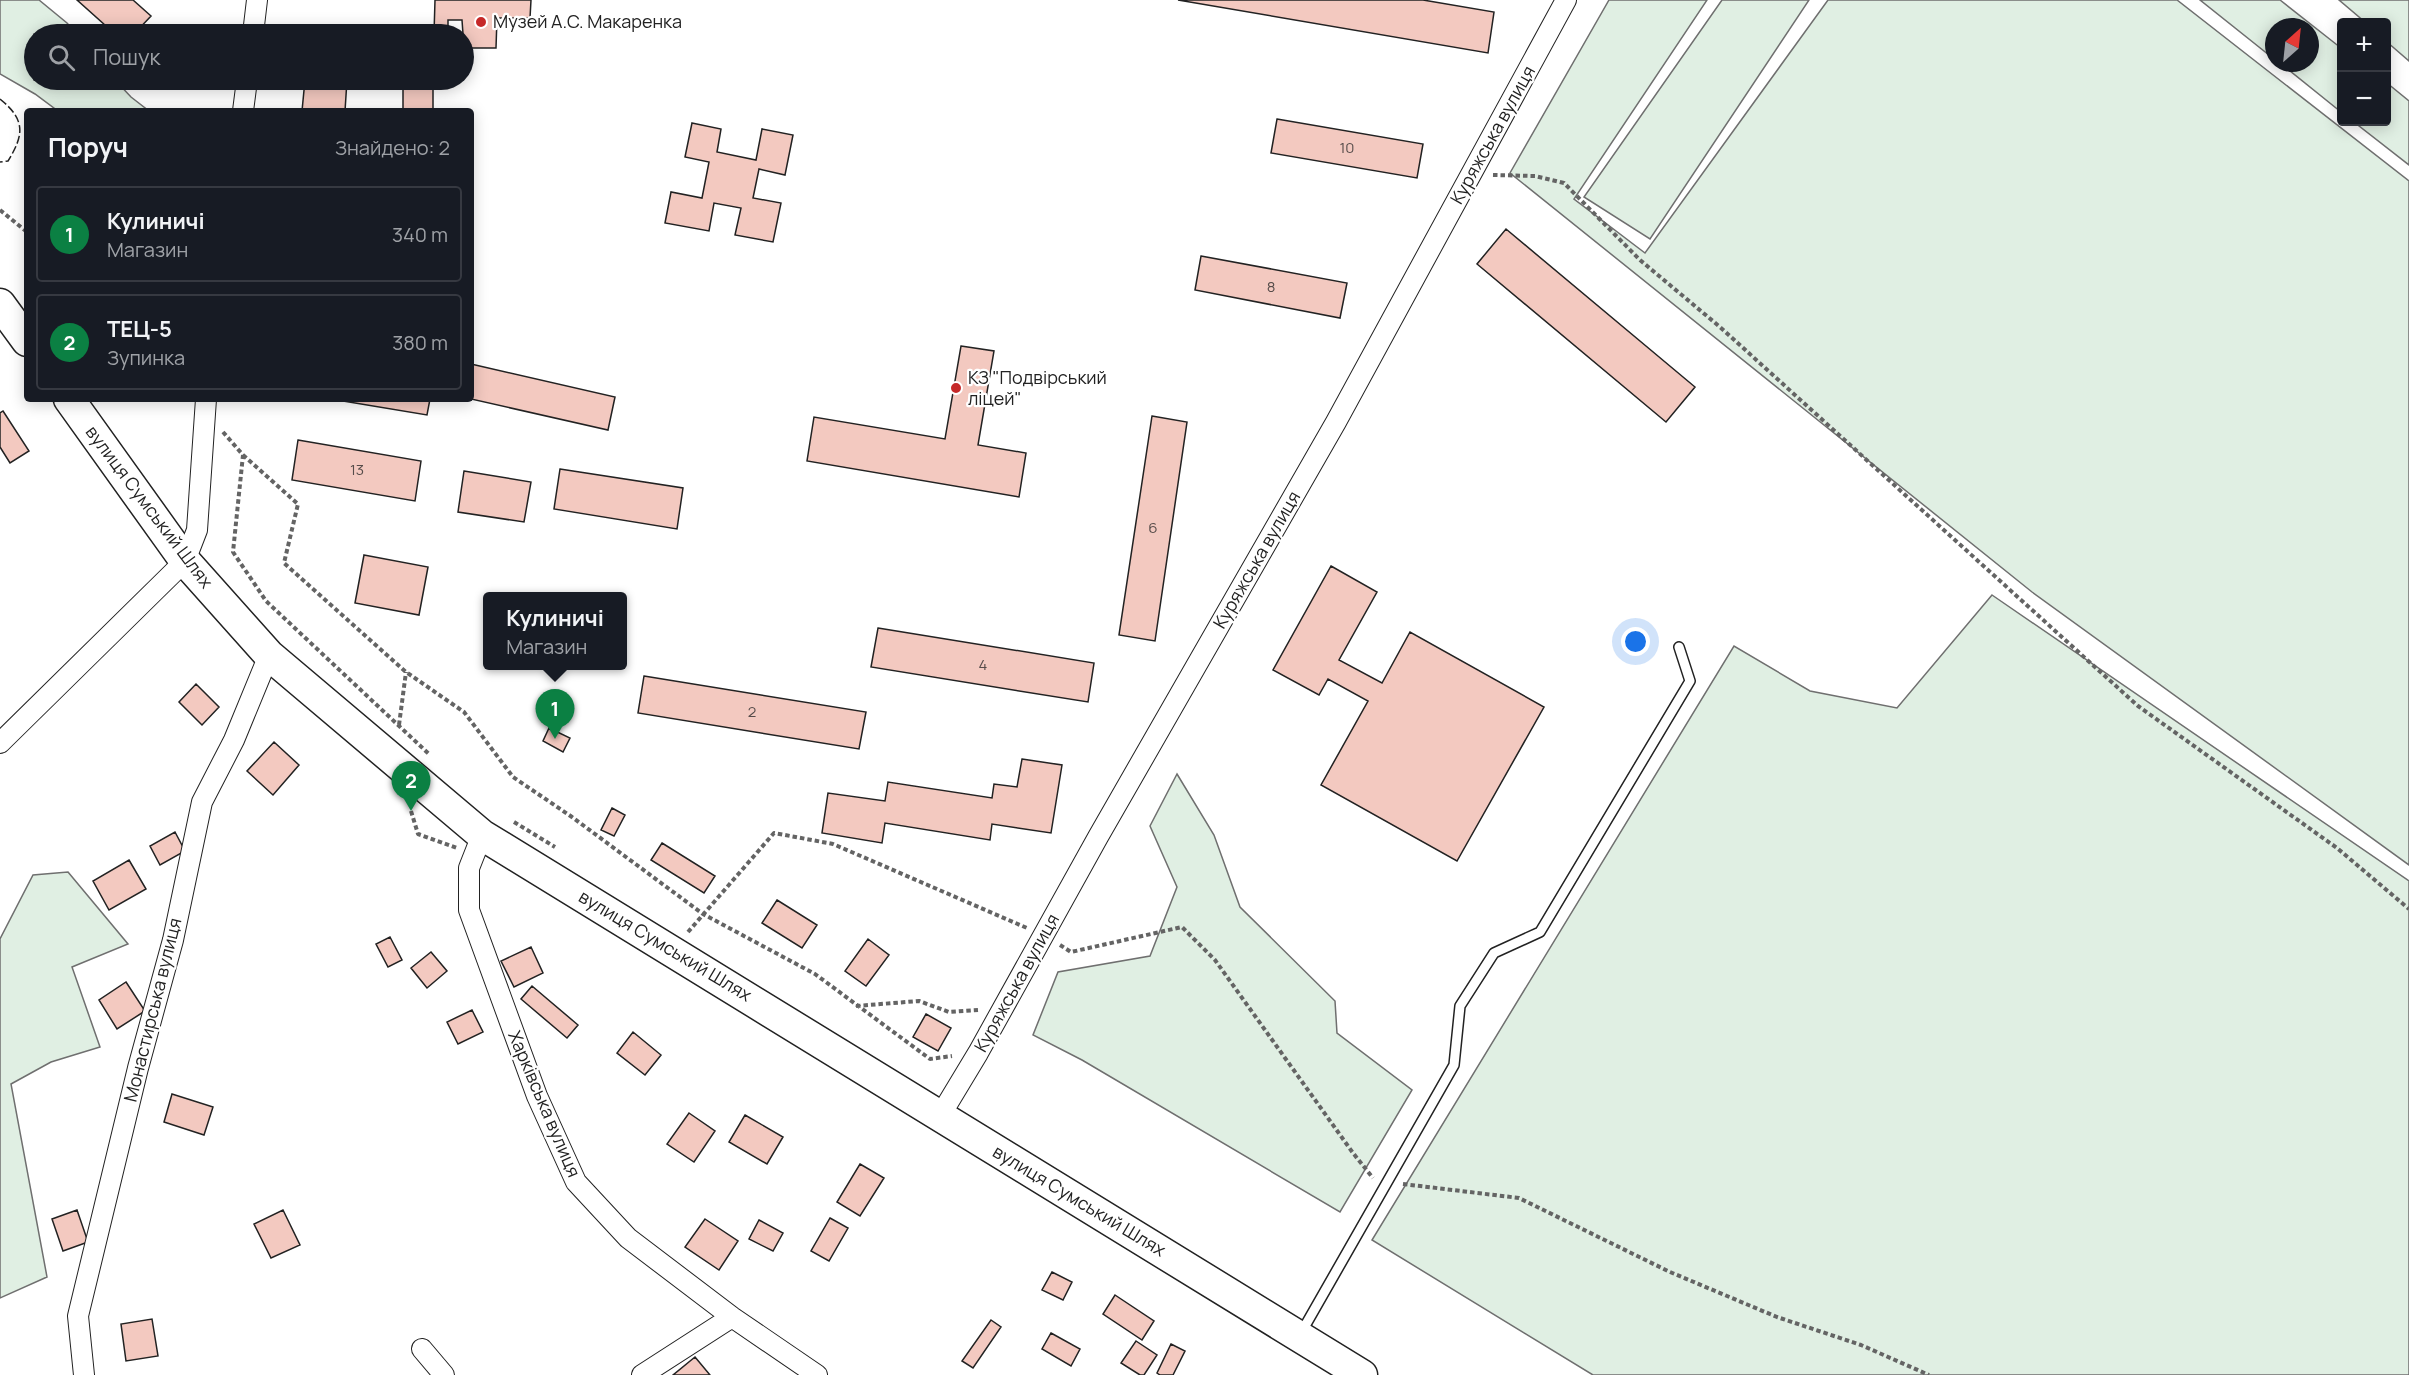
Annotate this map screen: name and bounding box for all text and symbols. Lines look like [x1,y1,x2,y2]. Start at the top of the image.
place label: Музей А.С. Макаренка [493,9,682,33]
marker: Музей А.С. Макаренка [474,15,488,29]
north arrow [2265,18,2319,72]
map controls [2337,18,2391,126]
button: + [2337,18,2391,72]
search box [24,24,474,90]
icon: search [45,41,78,74]
text: Пошук [93,42,160,72]
street label: Куряжська вулиця [1444,61,1540,208]
button: − [2337,72,2391,126]
text: Поруч [48,129,128,165]
text: Знайдено: 2 [335,134,450,161]
house number: 10 [1340,137,1355,158]
text: Кулиничі [107,206,205,236]
text: 1 [65,221,74,248]
text: 340 m [392,221,448,248]
text: Магазин [107,236,188,263]
house number: 8 [1267,276,1275,297]
text: ТЕЦ-5 [107,314,172,344]
text: 2 [64,329,75,356]
text: 380 m [392,329,448,356]
text: Зупинка [107,344,185,371]
place label: КЗ "Подвірський ліцей" [968,365,1107,410]
marker: КЗ "Подвірський ліцей" [949,381,963,395]
street label: вулиця Сумський Шлях [81,420,219,593]
house number: 13 [350,459,364,480]
street label: Куряжська вулиця [1207,486,1305,633]
house number: 6 [1148,517,1158,538]
popup [483,592,627,670]
text: Кулиничі [506,603,604,633]
your location [1621,627,1650,656]
text: Магазин [506,633,587,660]
house number: 4 [979,654,988,675]
pin: 1 [536,690,574,739]
house number: 2 [748,701,756,722]
pin: 2 [392,762,430,811]
street label: вулиця Сумський Шлях [575,884,757,1007]
street label: Куряжська вулиця [968,909,1064,1056]
street label: Монастирська вулиця [118,915,186,1104]
street label: Харківська вулиця [503,1027,587,1181]
street label: вулиця Сумський Шлях [989,1139,1171,1262]

